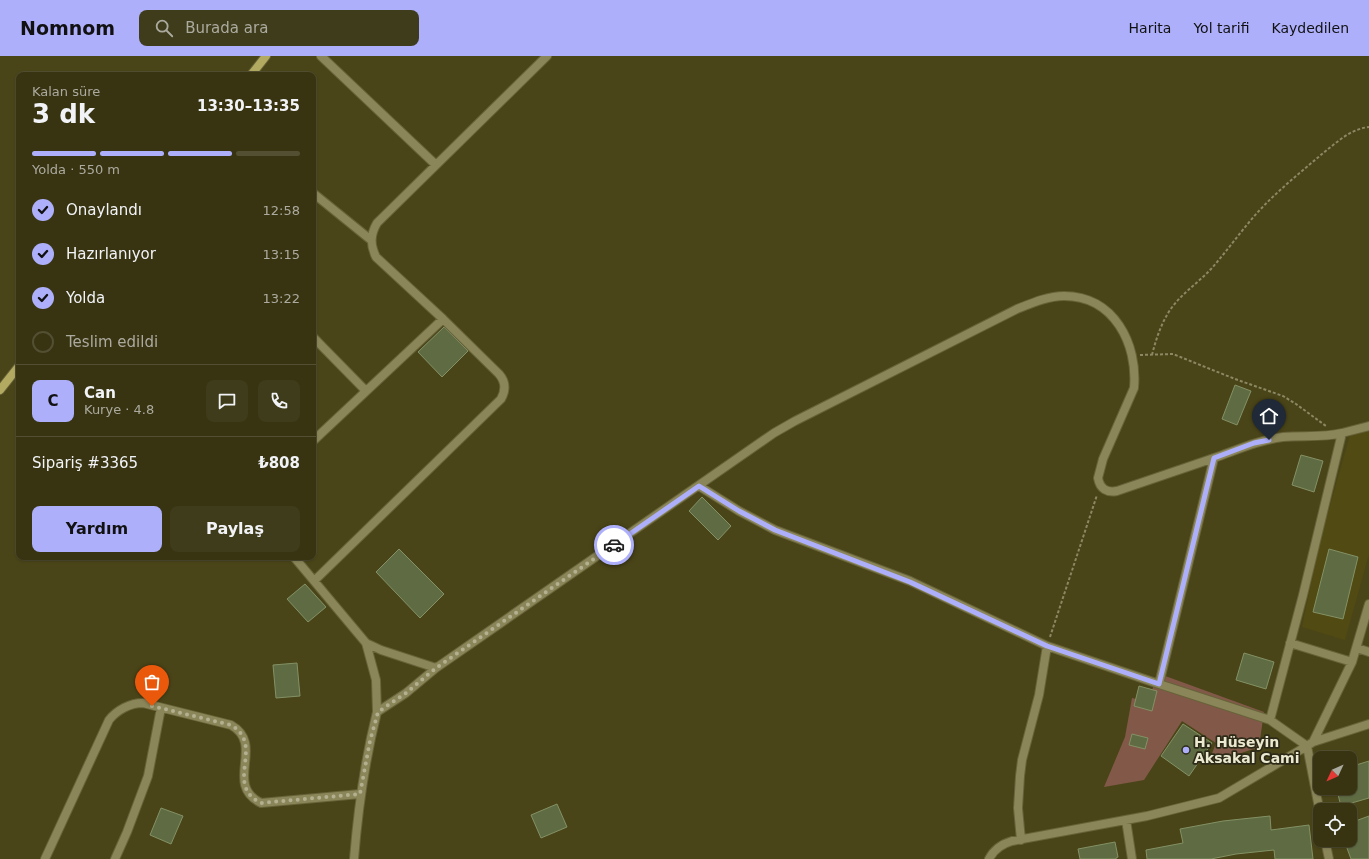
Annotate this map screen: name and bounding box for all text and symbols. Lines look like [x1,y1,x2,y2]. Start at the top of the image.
search box [139,10,419,46]
text: Nomnom [20,17,115,39]
icon: search [153,17,175,39]
text: Burada ara [185,19,268,37]
text: Harita [1129,20,1171,36]
text: Yol tarifi [1193,20,1250,36]
text: Kaydedilen [1272,20,1349,36]
text: Kalan süre [32,84,100,99]
text: 13:30–13:35 [197,97,300,115]
text: 3 dk [32,99,95,129]
text: Yolda · 550 m [32,162,120,177]
icon: check [32,199,54,221]
text: Onaylandı [66,201,142,219]
text: 12:58 [263,203,300,218]
icon: check [32,243,54,265]
text: Hazırlanıyor [66,245,156,263]
text: 13:15 [263,247,300,262]
icon: check [32,287,54,309]
text: Yolda [66,289,105,307]
text: 13:22 [263,291,300,306]
text: Teslim edildi [66,333,158,351]
button: chat [206,380,248,422]
button: phone [258,380,300,422]
text: Can [84,384,116,402]
text: C [47,392,59,410]
pin [1252,399,1286,440]
text: Kurye · 4.8 [84,402,154,417]
icon: home [1258,405,1280,427]
text: Sipariş #3365 [32,454,138,472]
text: ₺808 [258,454,300,472]
button: Yardım [32,506,162,552]
button: Paylaş [170,506,300,552]
courier [594,525,634,565]
icon: car [603,534,625,556]
pin [135,665,169,706]
icon: bag [141,671,163,693]
place label: H. Hüseyin Aksakal Cami [1194,734,1299,766]
marker: H. Hüseyin Aksakal Cami [1181,745,1191,755]
north arrow [1313,751,1357,795]
map controls [1313,751,1357,847]
button: locate [1313,803,1357,847]

